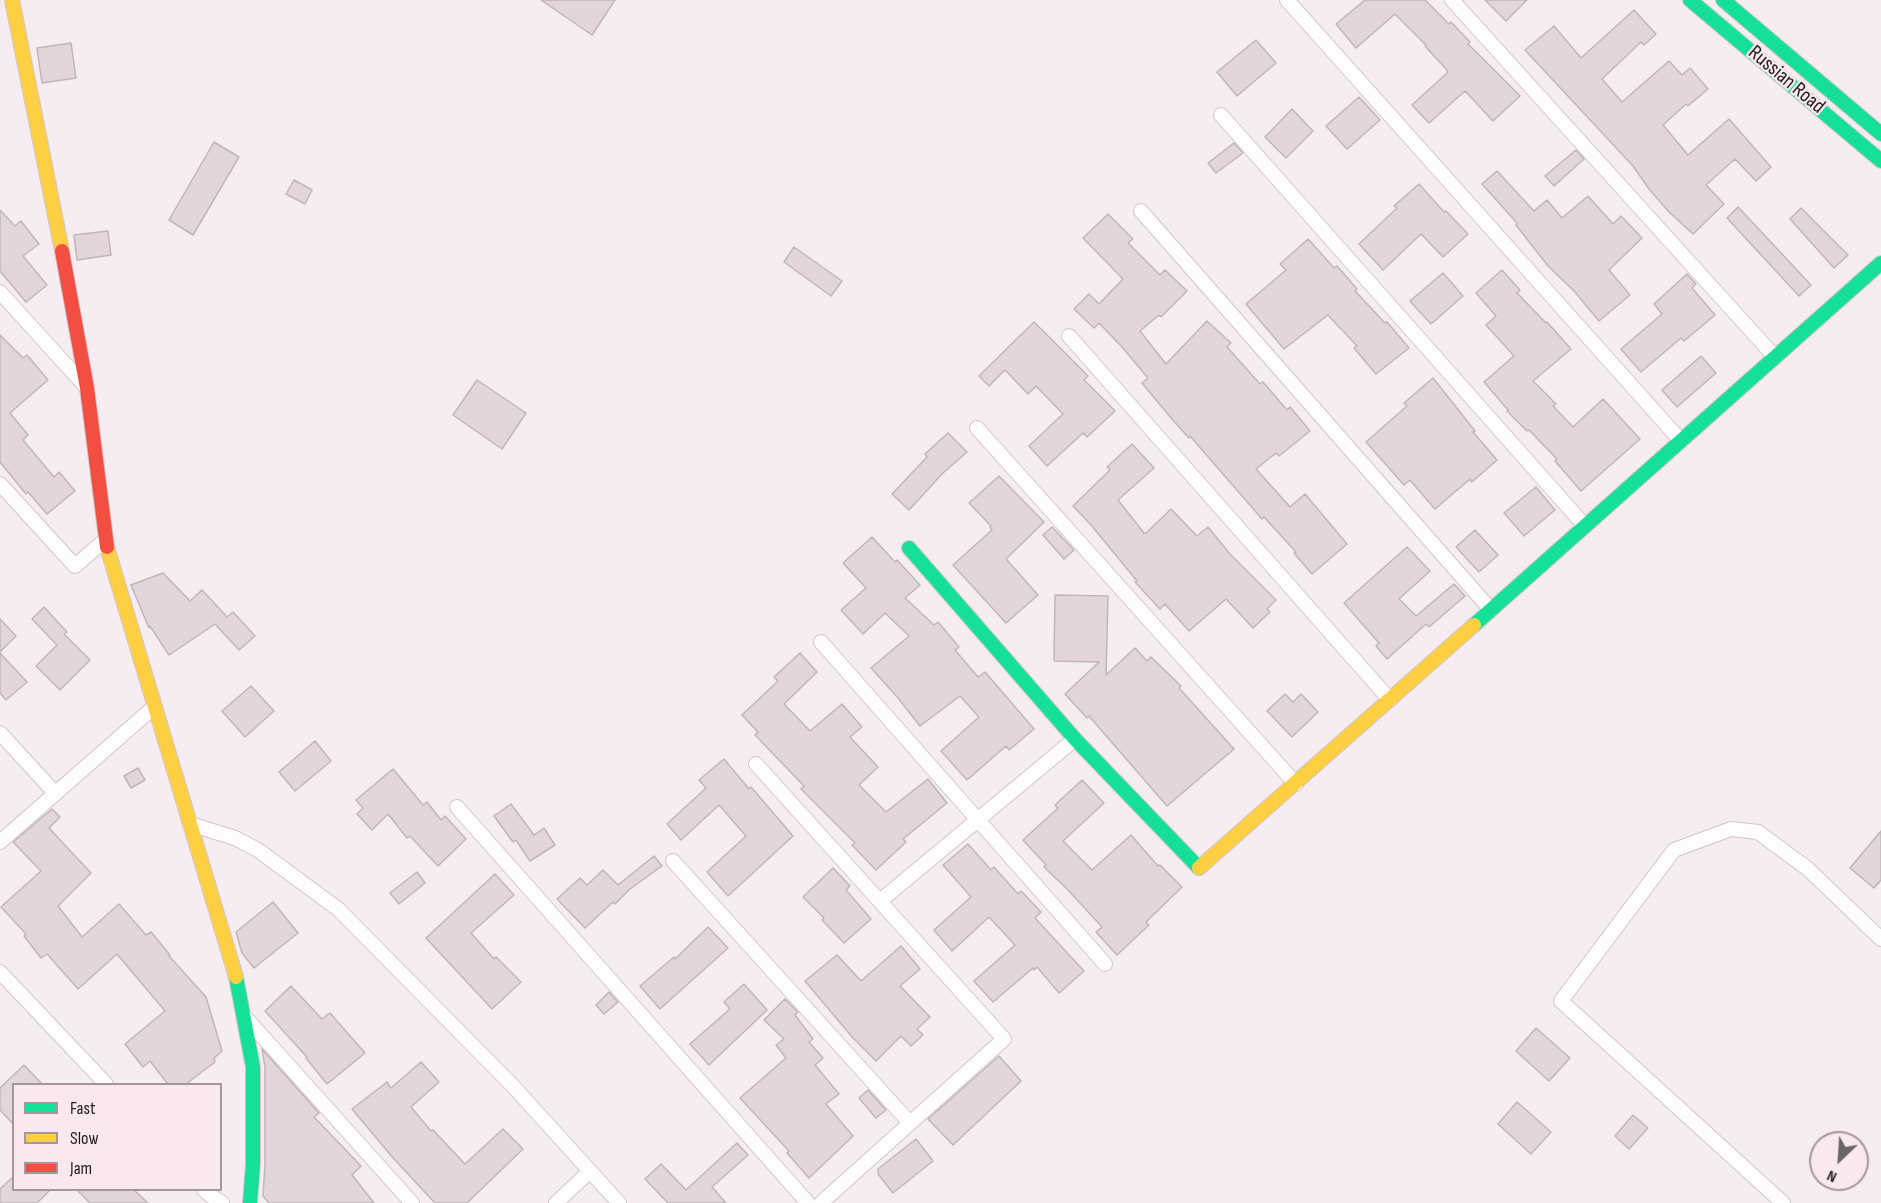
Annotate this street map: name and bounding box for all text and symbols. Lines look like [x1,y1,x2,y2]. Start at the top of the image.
street label: Russian Road [1742,41,1830,119]
legend [12,1083,222,1191]
text: Fast [70,1098,95,1119]
text: Slow [70,1128,99,1149]
north arrow [1809,1131,1869,1191]
text: Jam [70,1158,92,1179]
text: N [1824,1166,1840,1186]

